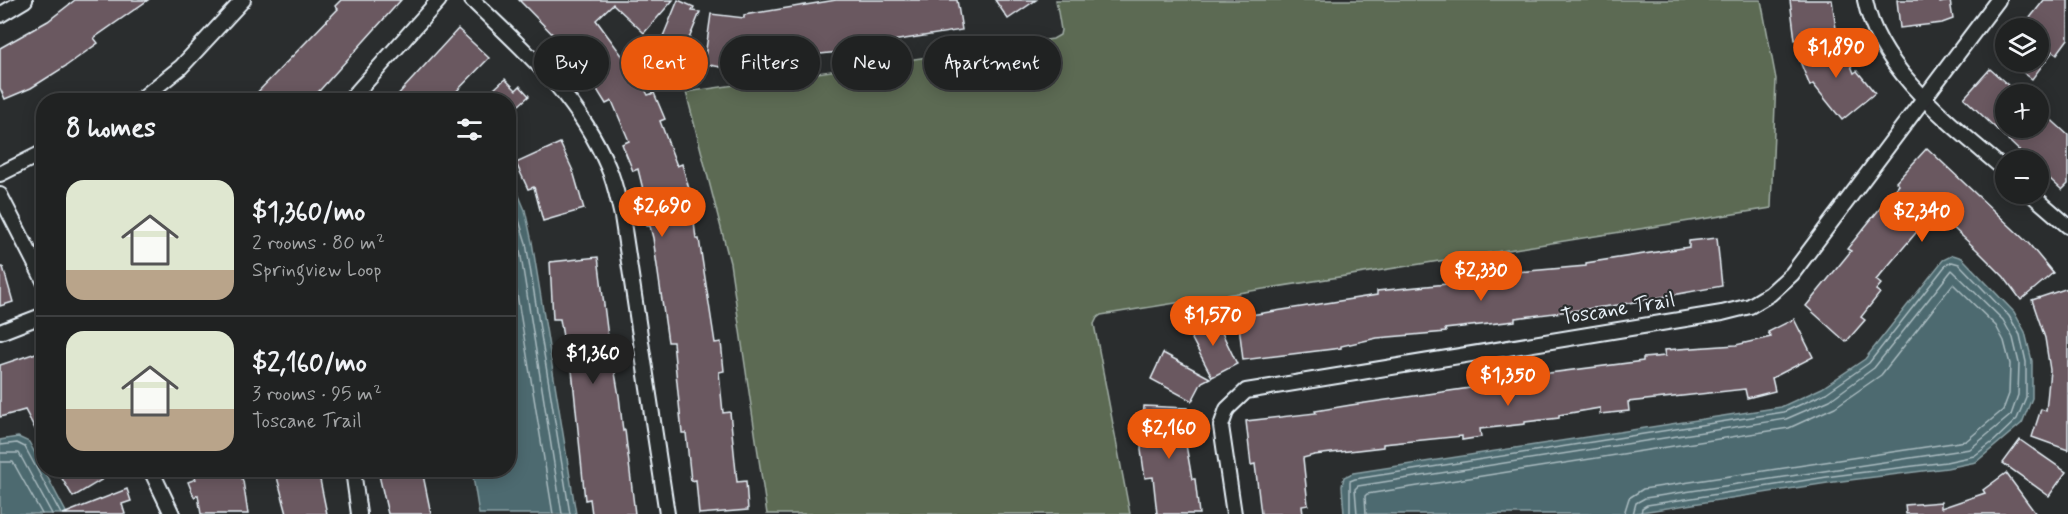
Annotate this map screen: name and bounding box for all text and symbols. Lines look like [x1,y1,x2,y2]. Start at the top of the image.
map controls [1995,18,2049,204]
button: layers [1995,18,2049,72]
pin: $1,890 [1787,28,1885,79]
text: $1,890 [1807,34,1865,61]
chip: Buy [534,36,609,90]
chip: Rent [621,36,708,90]
chip: Filters [720,36,820,90]
chip: New [832,36,912,90]
chip: Apartment [924,36,1061,90]
button: + [1995,84,2049,138]
text: 8 homes [66,112,156,146]
icon: filters [453,113,486,146]
button: − [1995,150,2049,204]
pin: $2,690 [613,187,711,238]
pin: $2,340 [1873,192,1971,243]
text: $2,690 [633,193,691,220]
text: $1,360/mo [252,196,365,230]
text: $2,340 [1893,198,1951,225]
icon: home [114,204,186,276]
text: 2 rooms · 80 m² [252,230,385,257]
pin: $2,330 [1432,251,1530,302]
text: Springview Loop [252,257,381,284]
text: $2,330 [1454,257,1508,284]
street label: Toscane Trail [1559,286,1677,332]
pin: $1,570 [1164,296,1262,347]
text: $1,570 [1184,302,1242,329]
pin: $1,360 [544,334,642,385]
text: $1,360 [566,340,620,367]
text: $2,160/mo [252,347,367,381]
icon: home [114,355,186,427]
pin: $1,350 [1459,356,1557,407]
text: $1,350 [1480,362,1536,389]
text: 3 rooms · 95 m² [252,381,382,408]
text: Toscane Trail [252,408,362,435]
pin: $2,160 [1120,409,1218,460]
text: $2,160 [1141,415,1197,442]

